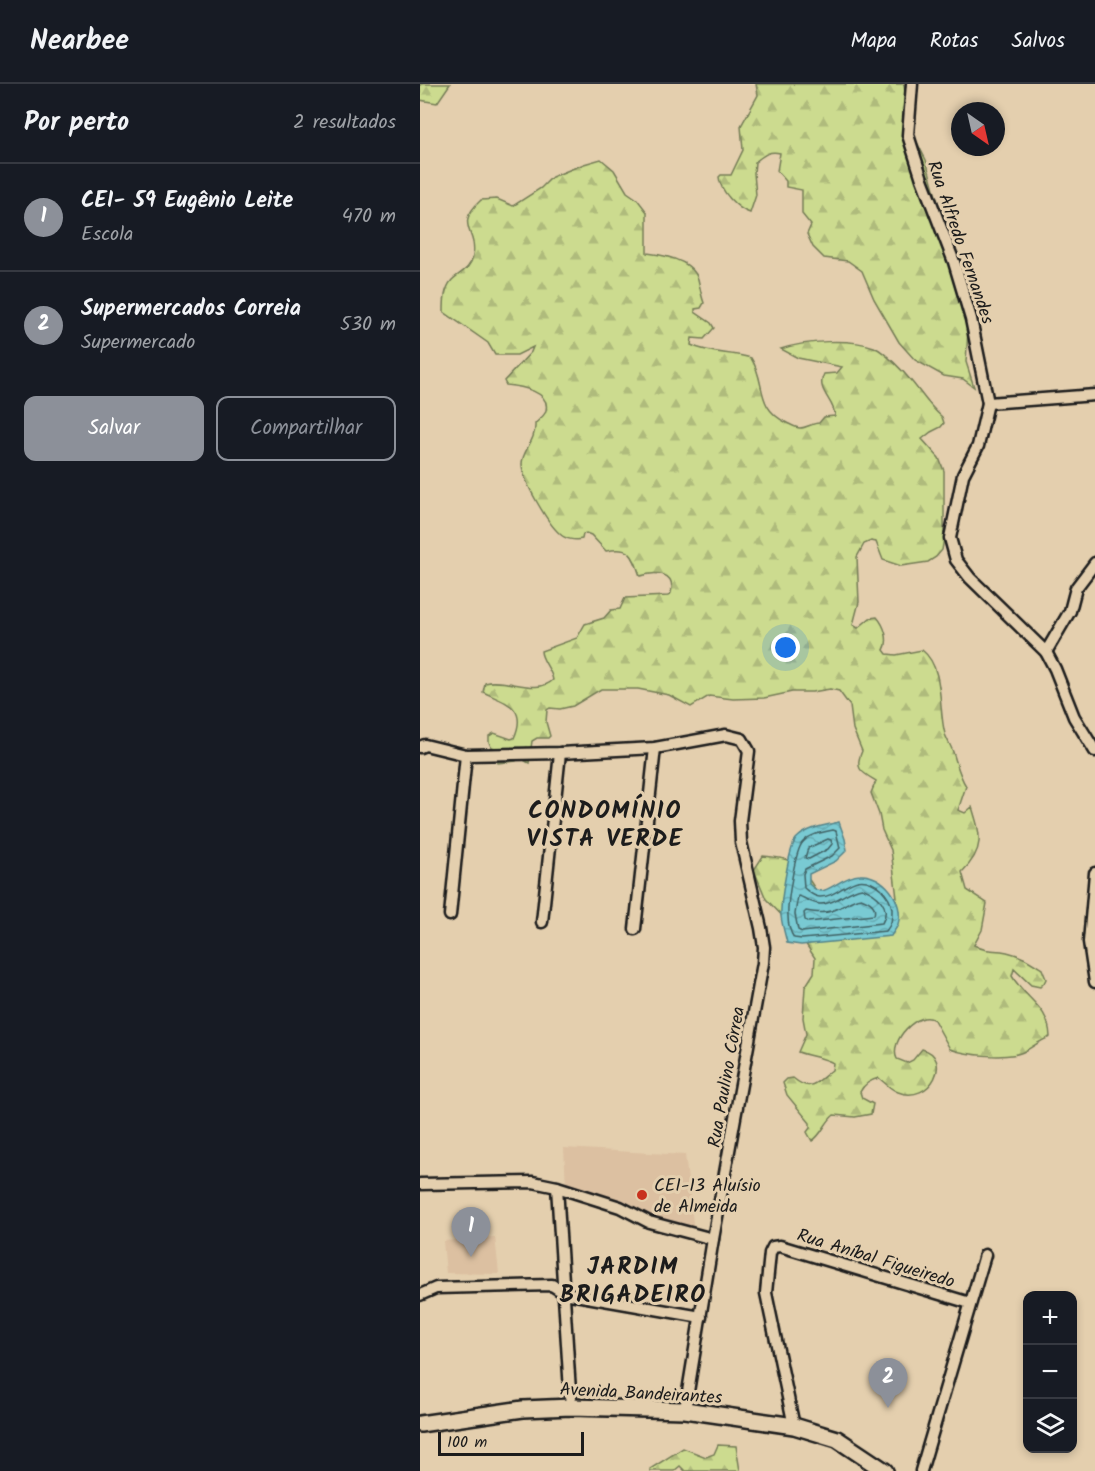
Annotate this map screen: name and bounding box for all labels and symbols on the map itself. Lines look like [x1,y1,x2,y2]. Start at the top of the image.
north arrow [951,102,1005,156]
street label: Rua Alfredo Fernandes [918,157,1001,328]
your location [771,633,800,662]
district label: CONDOMÍNIO VISTA VERDE [527,792,684,859]
street label: Rua Paulino Côrrea [701,1004,754,1150]
place label: CEI-13 Aluísio de Almeida [654,1172,761,1222]
marker: CEI-13 Aluísio de Almeida [635,1188,649,1202]
pin: 1 [452,1208,490,1257]
street label: Rua Aníbal Figueiredo [793,1222,958,1297]
district label: JARDIM BRIGADEIRO [559,1248,707,1315]
pin: 2 [868,1358,908,1408]
street label: Avenida Bandeirantes [559,1376,723,1413]
scale bar [438,1429,584,1456]

